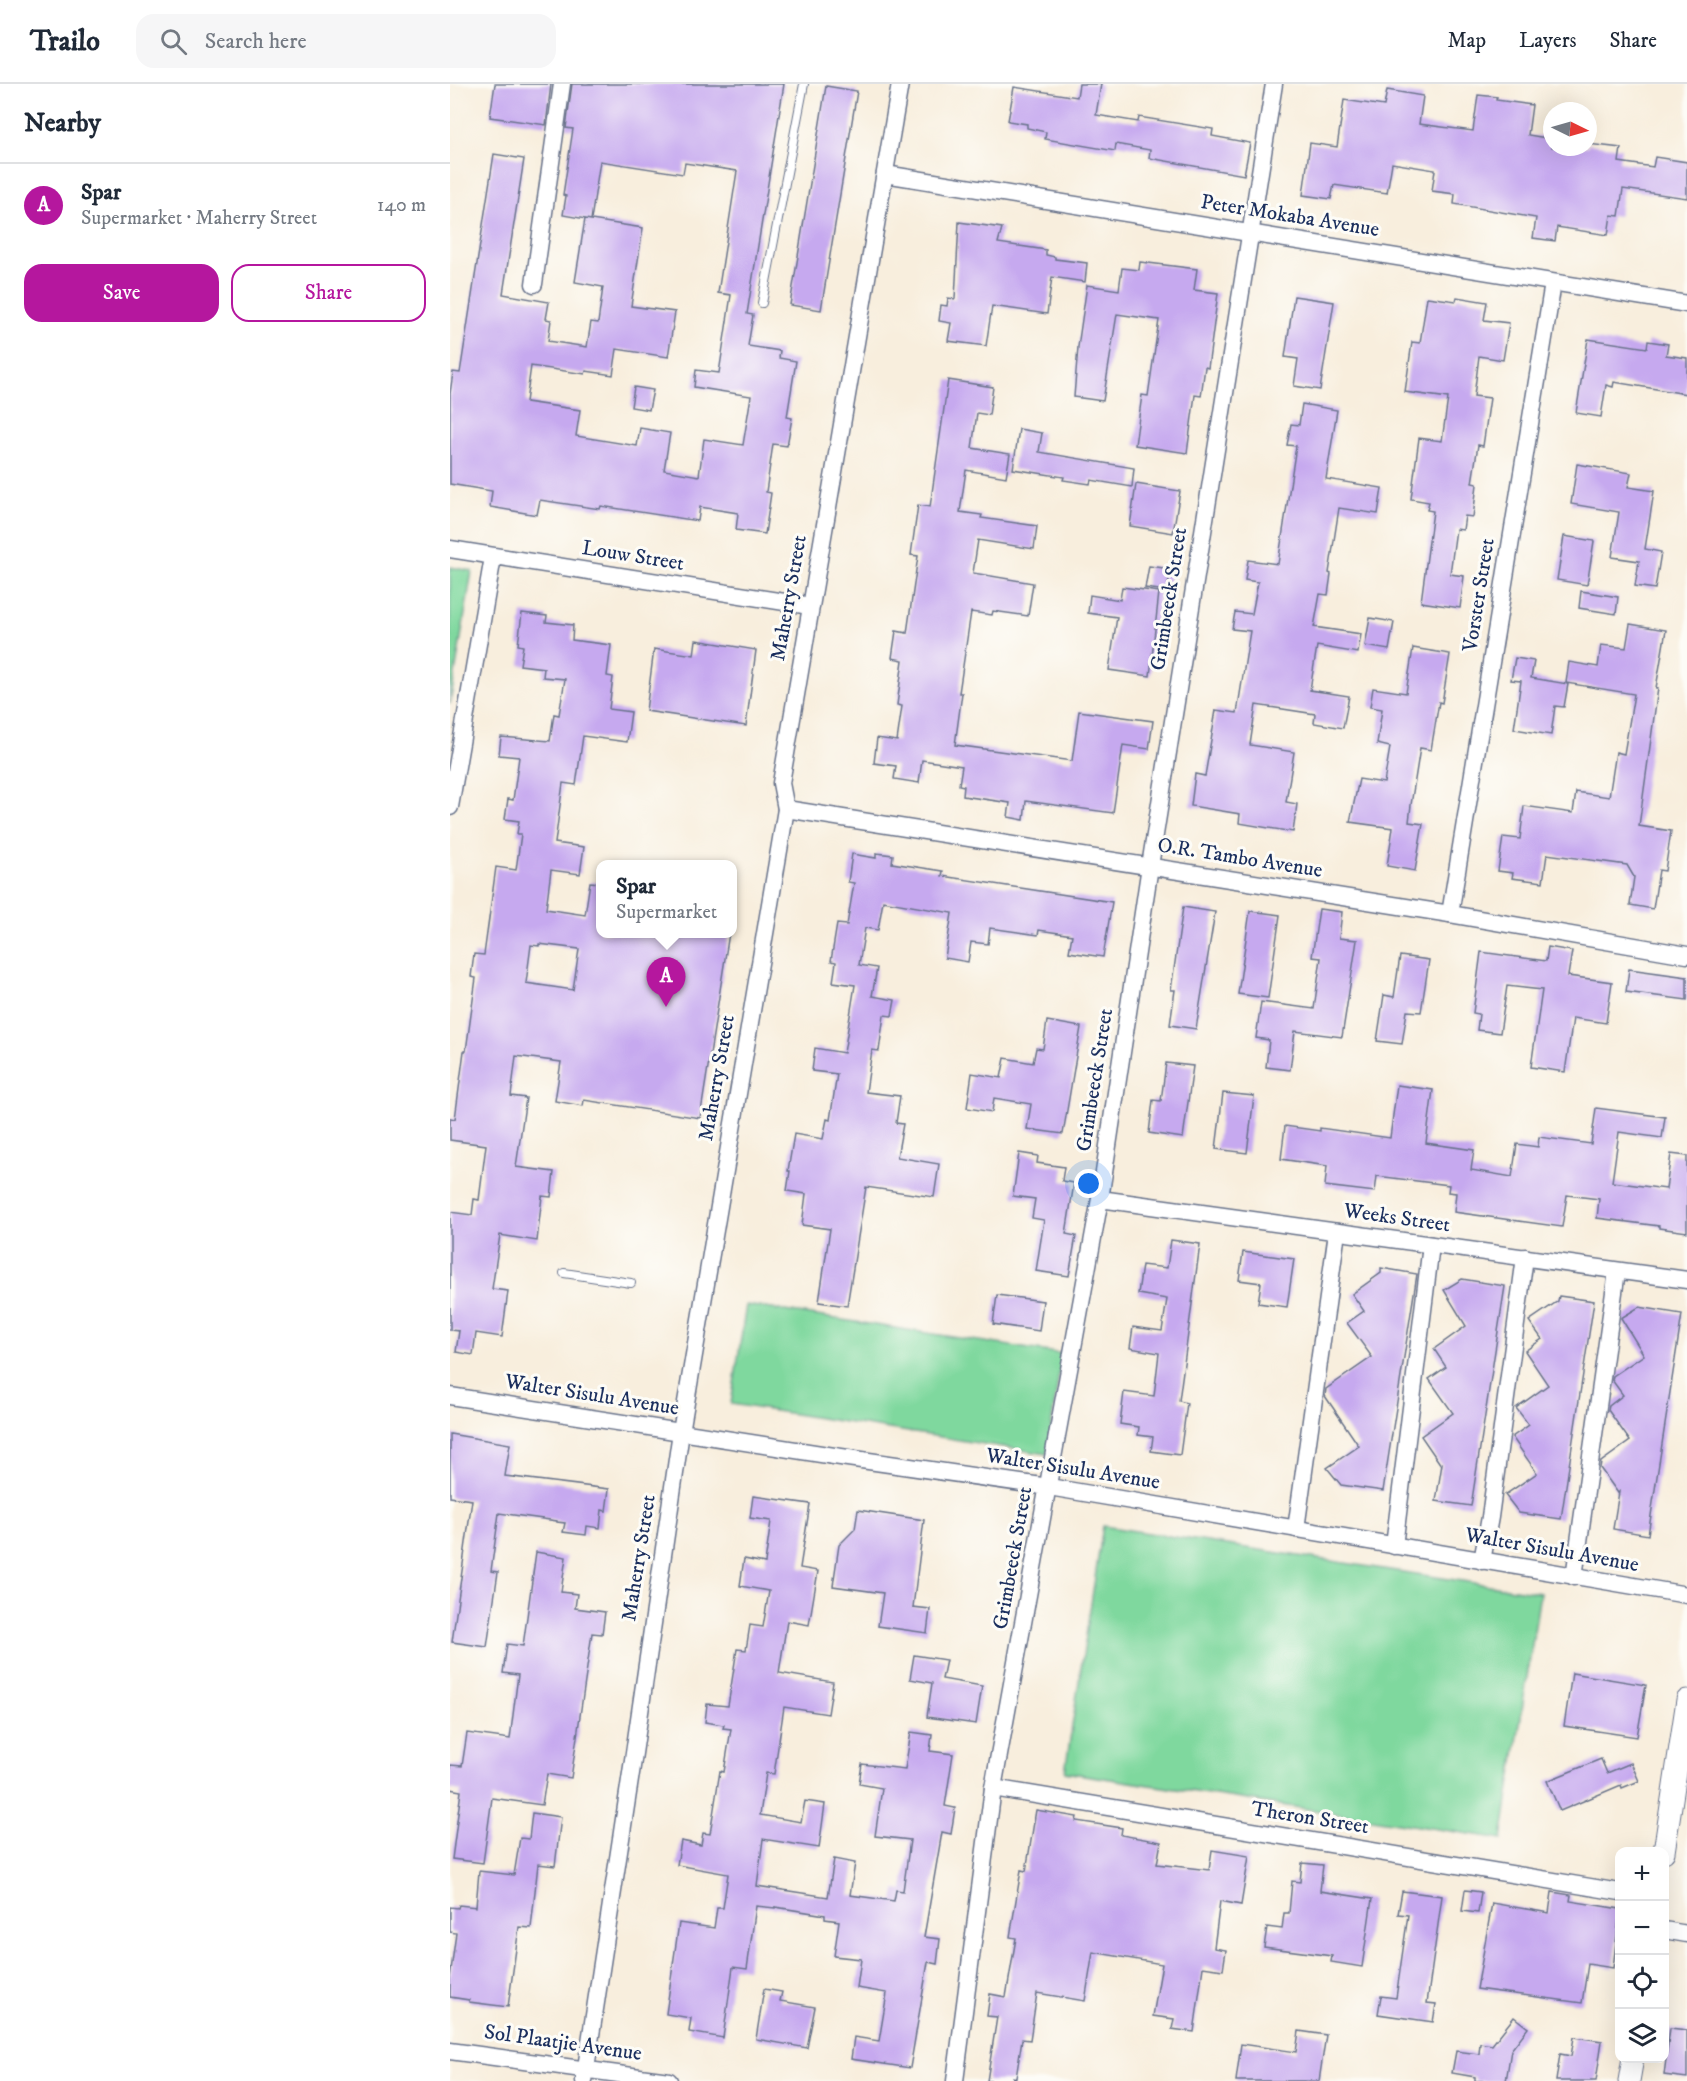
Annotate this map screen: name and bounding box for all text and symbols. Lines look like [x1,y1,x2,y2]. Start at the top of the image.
search box [136,14,556,68]
text: Trailo [30,24,100,59]
icon: search [157,25,190,58]
text: Search here [205,28,307,55]
text: Map [1447,28,1486,54]
text: Layers [1519,28,1577,54]
text: Share [1610,28,1657,54]
north arrow [1543,102,1597,156]
text: Nearby [24,107,101,140]
text: Spar [81,179,121,206]
street label: Peter Mokaba Avenue [1199,189,1381,243]
text: A [37,193,50,218]
text: 140 m [377,193,426,218]
text: Supermarket · Maherry Street [81,206,317,231]
button: Save [24,264,219,322]
button: Share [231,264,426,322]
street label: Grimbeeck Street [1145,525,1193,672]
street label: Maherry Street [765,533,813,663]
street label: Louw Street [580,535,686,577]
street label: Vorster Street [1457,536,1501,655]
street label: O.R. Tambo Avenue [1156,832,1325,884]
popup [596,860,737,938]
text: Spar [616,873,656,900]
text: Supermarket [616,900,717,925]
pin: A [646,958,686,1007]
street label: Grimbeeck Street [1071,1006,1119,1153]
street label: Maherry Street [693,1013,741,1143]
your location [1074,1169,1103,1198]
street label: Weeks Street [1341,1198,1452,1238]
street label: Walter Sisulu Avenue [502,1368,681,1422]
street label: Walter Sisulu Avenue [983,1442,1162,1496]
street label: Grimbeeck Street [988,1484,1038,1631]
street label: Maherry Street [616,1493,662,1623]
street label: Walter Sisulu Avenue [1462,1522,1641,1578]
street label: Theron Street [1249,1796,1371,1840]
map controls [1615,1847,1669,2063]
button: + [1615,1847,1669,1901]
button: − [1615,1901,1669,1955]
button: locate [1615,1955,1669,2009]
button: layers [1615,2009,1669,2063]
street label: Sol Plaatjie Avenue [482,2019,644,2067]

